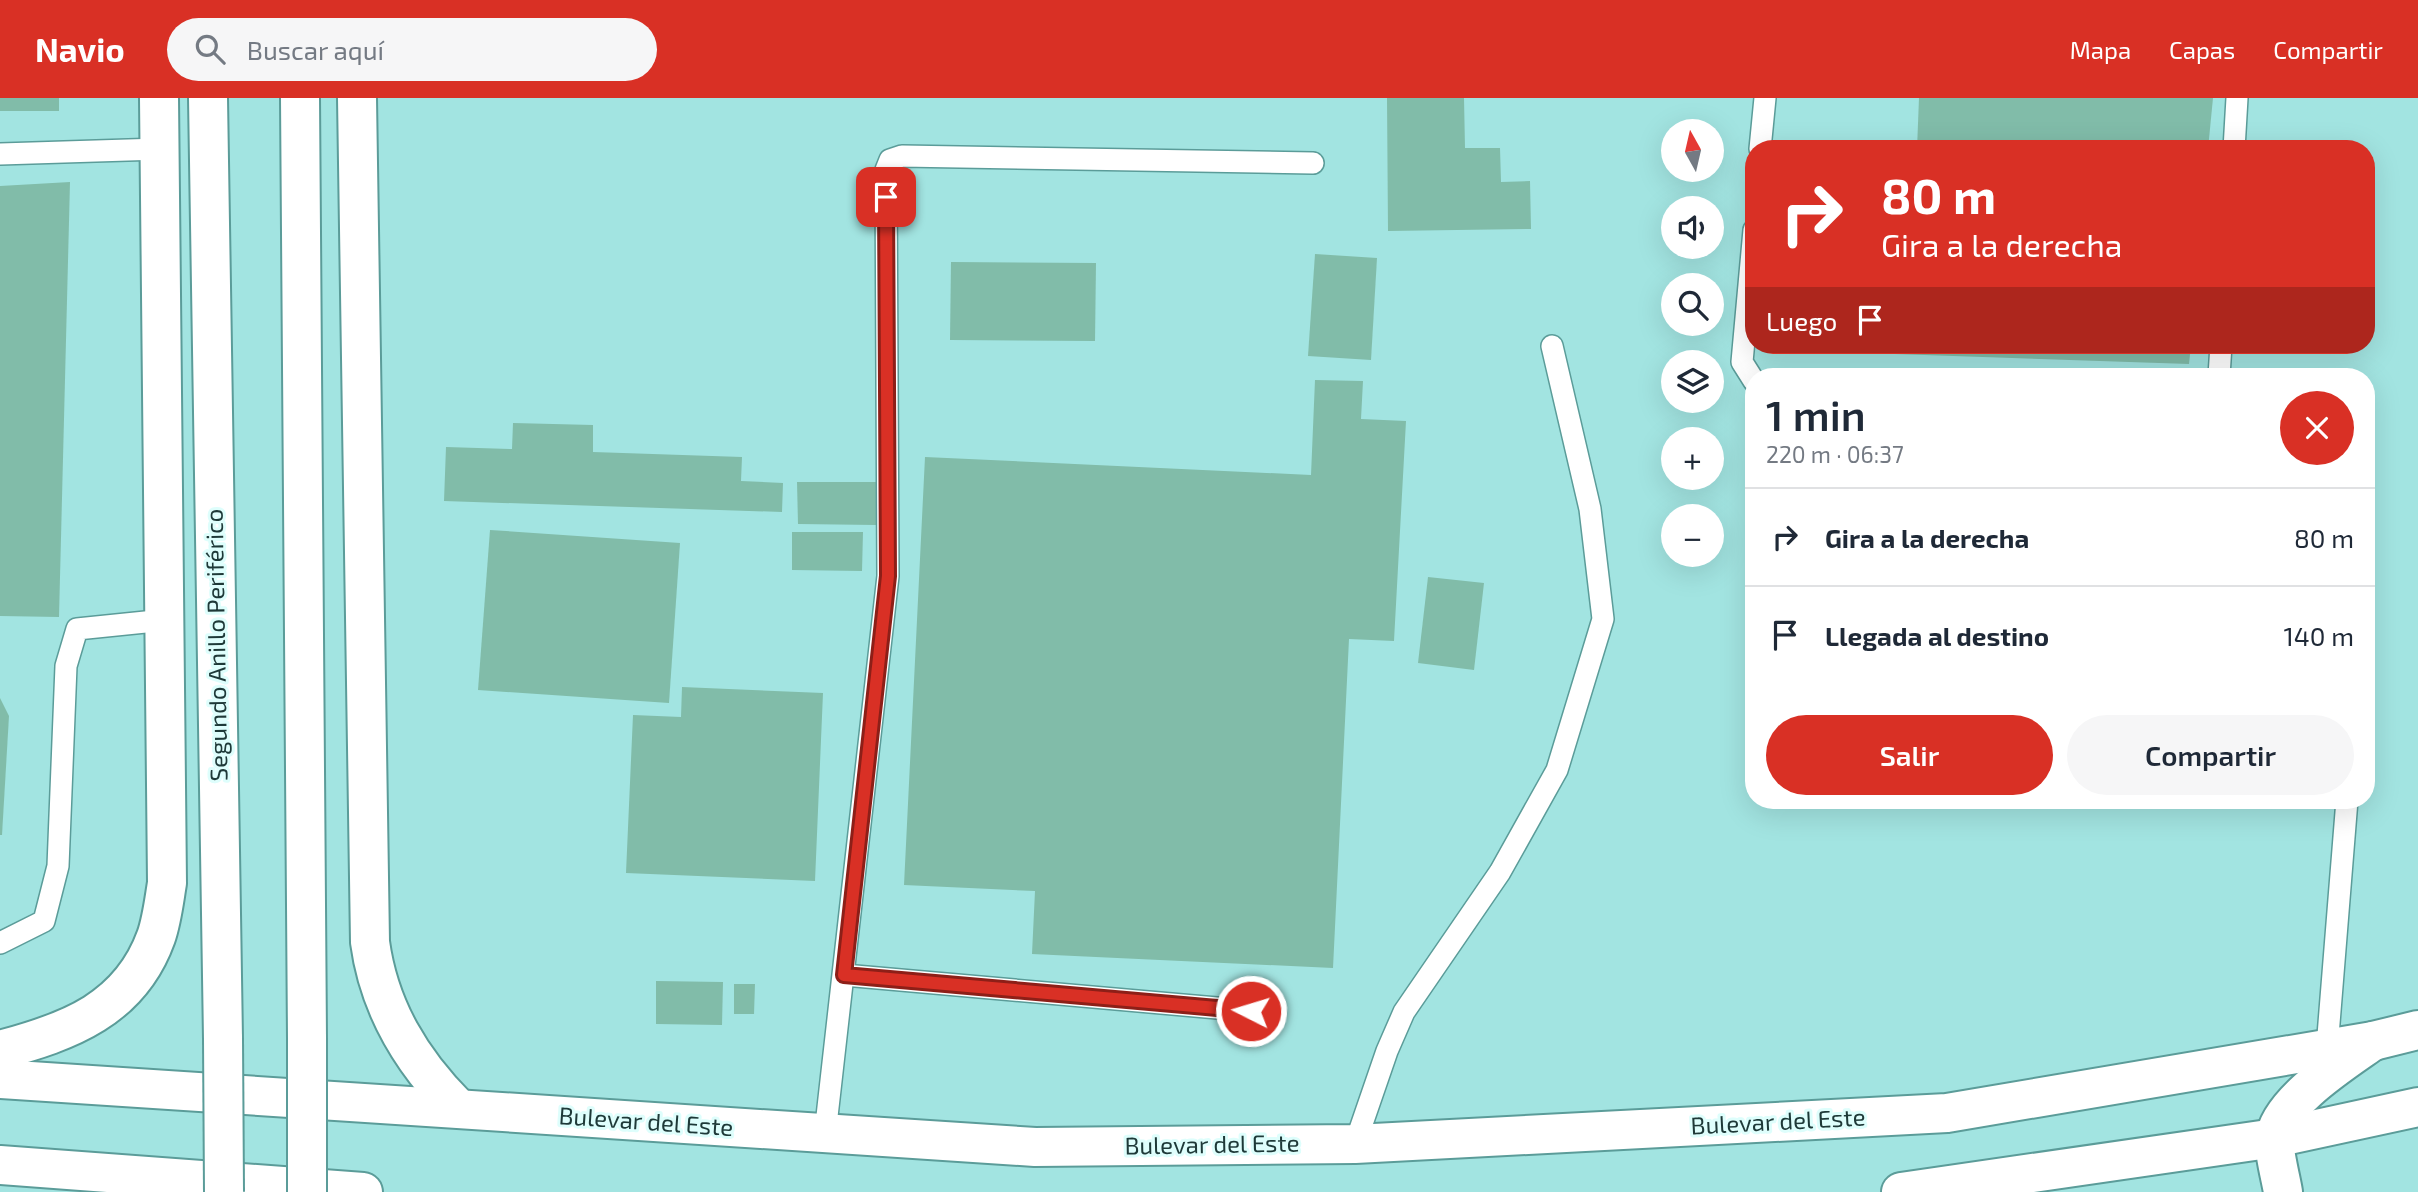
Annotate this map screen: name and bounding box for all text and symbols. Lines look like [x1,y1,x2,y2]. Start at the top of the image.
search box [167,18,657,81]
text: Navio [35,29,125,69]
icon: search [191,30,229,68]
text: Buscar aquí [247,34,384,65]
text: Mapa [2070,35,2131,64]
text: Capas [2169,35,2235,64]
text: Compartir [2273,35,2383,64]
north arrow [1661,119,1724,182]
map controls [1661,119,1724,567]
text: 80 m [1881,165,1996,224]
pin [856,167,916,227]
icon: right [1766,168,1857,259]
icon: arrive [867,178,905,216]
button: sound [1661,196,1724,259]
text: Gira a la derecha [1881,225,2122,263]
button: search [1661,273,1724,336]
icon: arrive [1851,301,1889,339]
text: Luego [1766,305,1837,336]
button: layers [1661,350,1724,413]
text: 1 min [1766,389,1866,439]
button: close [2280,391,2354,465]
button: + [1661,427,1724,490]
text: 220 m · 06:37 [1766,440,1904,468]
button: − [1661,504,1724,567]
street label: Segundo Anillo Periférico [199,508,232,782]
icon: right [1766,518,1804,556]
text: Gira a la derecha [1825,522,2029,553]
text: 80 m [2294,522,2354,553]
icon: arrive [1766,616,1804,654]
text: Llegada al destino [1825,620,2049,651]
text: 140 m [2283,620,2354,651]
button: Salir [1766,715,2053,795]
button: Compartir [2067,715,2354,795]
position arrow [1214,974,1288,1048]
street label: Bulevar del Este [558,1100,734,1141]
street label: Bulevar del Este [1690,1101,1866,1140]
street label: Bulevar del Este [1124,1127,1300,1160]

